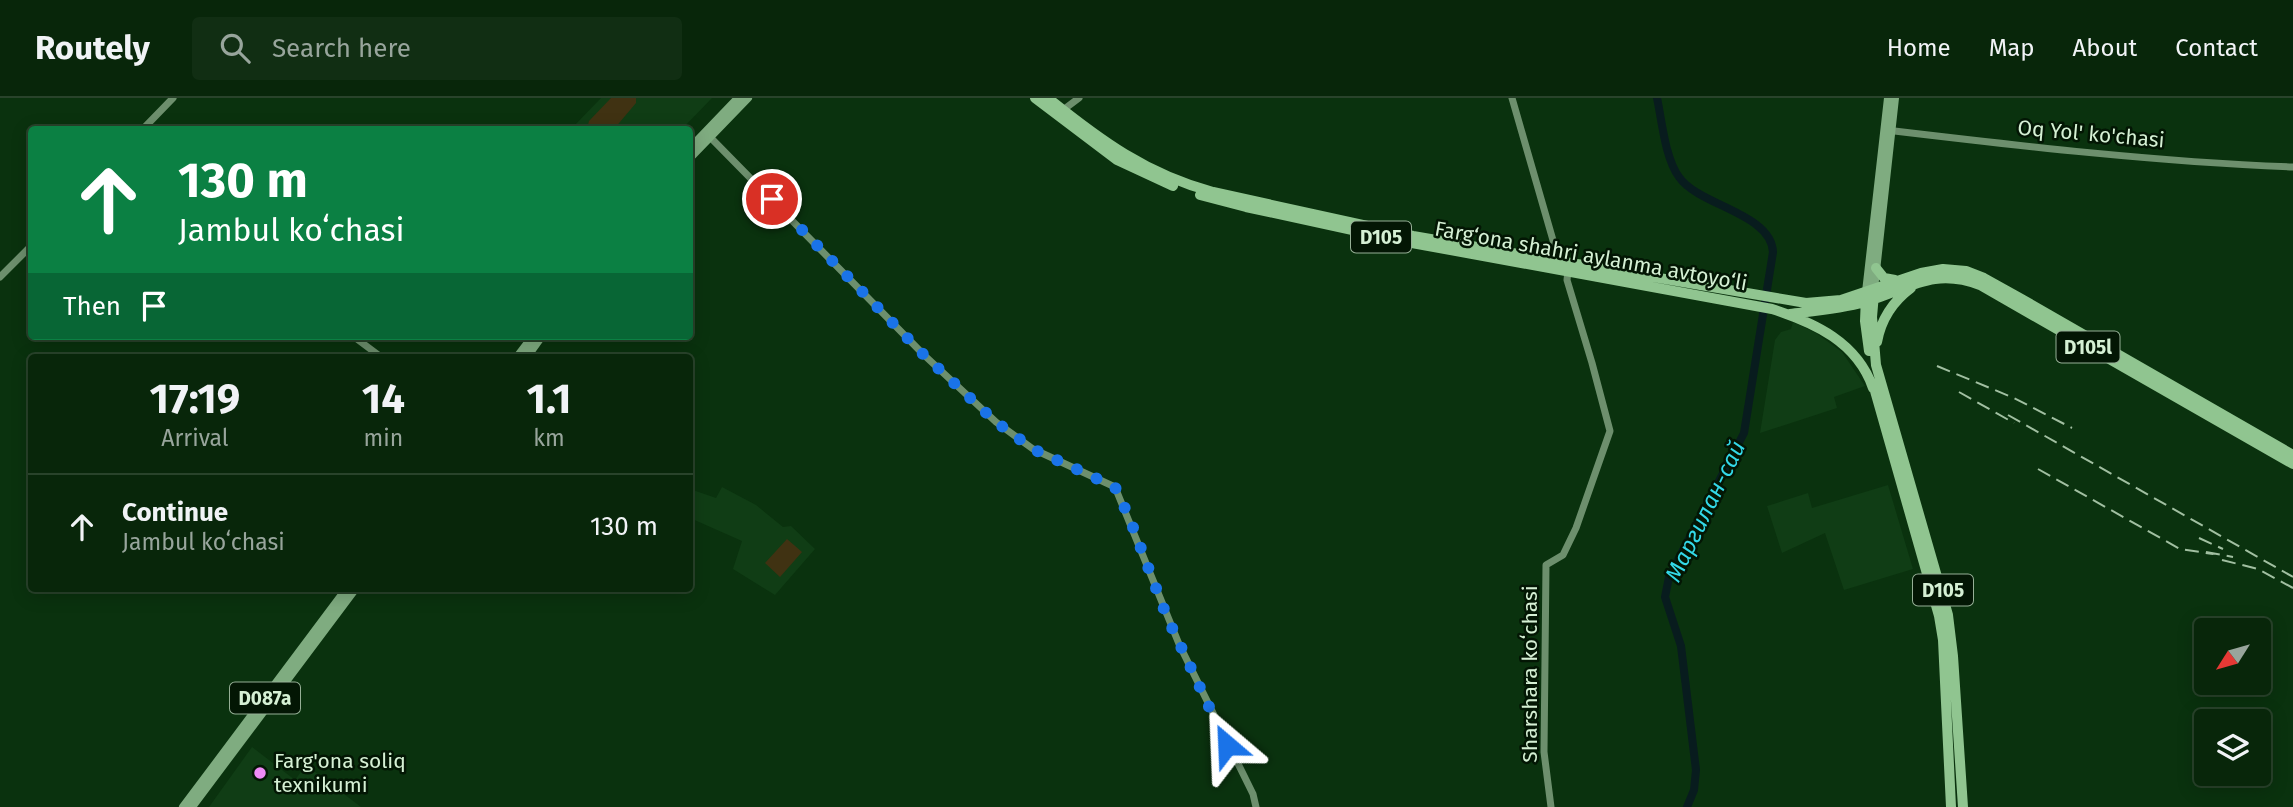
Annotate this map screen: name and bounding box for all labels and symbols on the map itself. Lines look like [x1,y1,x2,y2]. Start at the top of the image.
street label: Oq Yol' ko'chasi [2016,115,2166,153]
pin [742,169,802,229]
street label: Farg‘ona shahri aylanma avtoyo‘li [1433,216,1749,296]
road number: D105 [1351,222,1411,252]
road number: D105l [2056,331,2120,362]
water label: Маргилан-сай [1659,436,1751,586]
road number: D105 [1913,575,1973,606]
street label: Sharshara koʻchasi [1517,585,1543,763]
north arrow [2194,618,2272,695]
road number: D087a [230,682,300,713]
position arrow [1190,708,1264,782]
place label: Farg'ona soliq texnikumi [274,748,406,798]
marker: Farg'ona soliq texnikumi [252,765,268,781]

